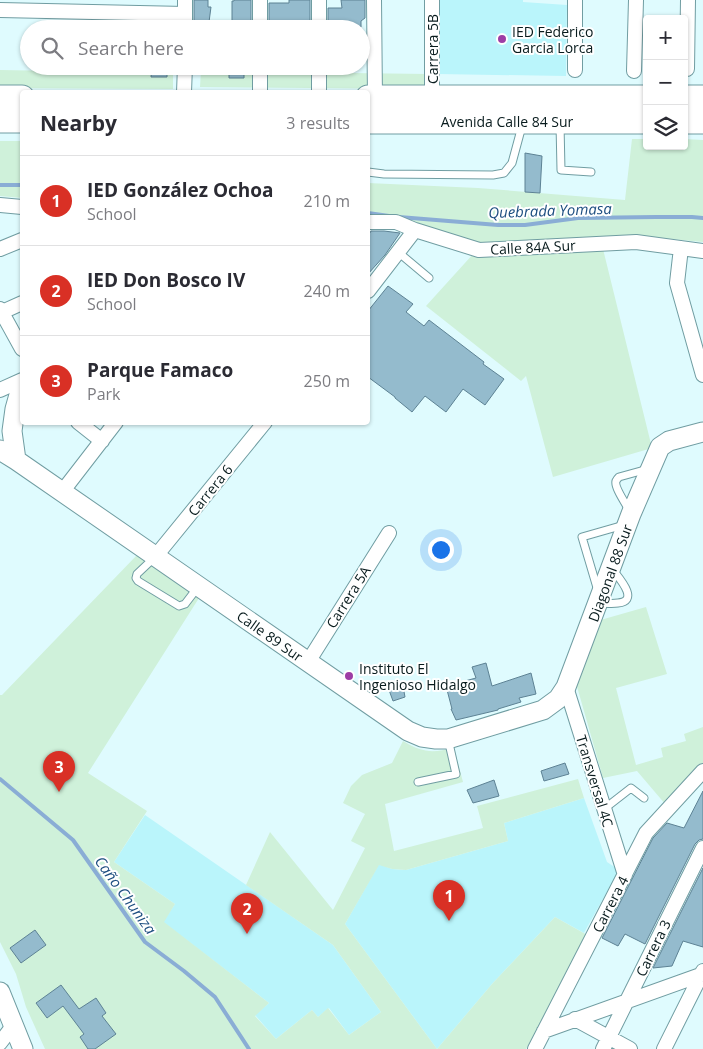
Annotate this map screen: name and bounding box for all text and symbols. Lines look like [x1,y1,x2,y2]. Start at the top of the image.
street label: Carrera 5B [423,14,442,84]
map controls [643,15,688,150]
button: + [643,15,688,60]
search box [20,20,370,75]
place label: IED Federico Garcia Lorca [512,22,593,57]
marker: IED Federico Garcia Lorca [496,33,508,45]
icon: search [38,34,66,62]
text: Search here [78,35,184,61]
button: − [643,60,688,105]
button: layers [643,105,688,150]
text: Nearby [40,109,117,137]
text: 3 results [286,112,350,134]
street label: Avenida Calle 84 Sur [441,112,574,131]
text: IED González Ochoa [87,177,274,203]
text: 1 [51,190,61,212]
text: 210 m [304,190,350,212]
water label: Quebrada Yomasa [488,198,613,222]
text: School [87,203,137,225]
street label: Calle 84A Sur [490,235,577,259]
text: IED Don Bosco IV [87,267,245,293]
text: 2 [51,280,61,302]
text: 240 m [304,280,350,302]
text: School [87,293,137,315]
text: Parque Famaco [87,357,233,383]
text: 3 [51,370,61,392]
text: 250 m [304,370,350,392]
text: Park [87,383,120,405]
street label: Carrera 6 [183,460,237,520]
street label: Diagonal 88 Sur [584,521,637,624]
your location [428,537,454,563]
street label: Carrera 5A [321,562,375,632]
street label: Calle 89 Sur [233,606,307,666]
place label: Instituto El Ingenioso Hidalgo [359,659,476,694]
marker: Instituto El Ingenioso Hidalgo [343,670,355,682]
street label: Transversal 4C [572,733,618,830]
pin: 3 [43,751,75,792]
water label: Caño Chuniza [91,852,161,938]
street label: Carrera 4 [588,872,632,936]
pin: 1 [433,880,465,921]
pin: 2 [231,893,263,934]
street label: Carrera 3 [631,916,675,980]

